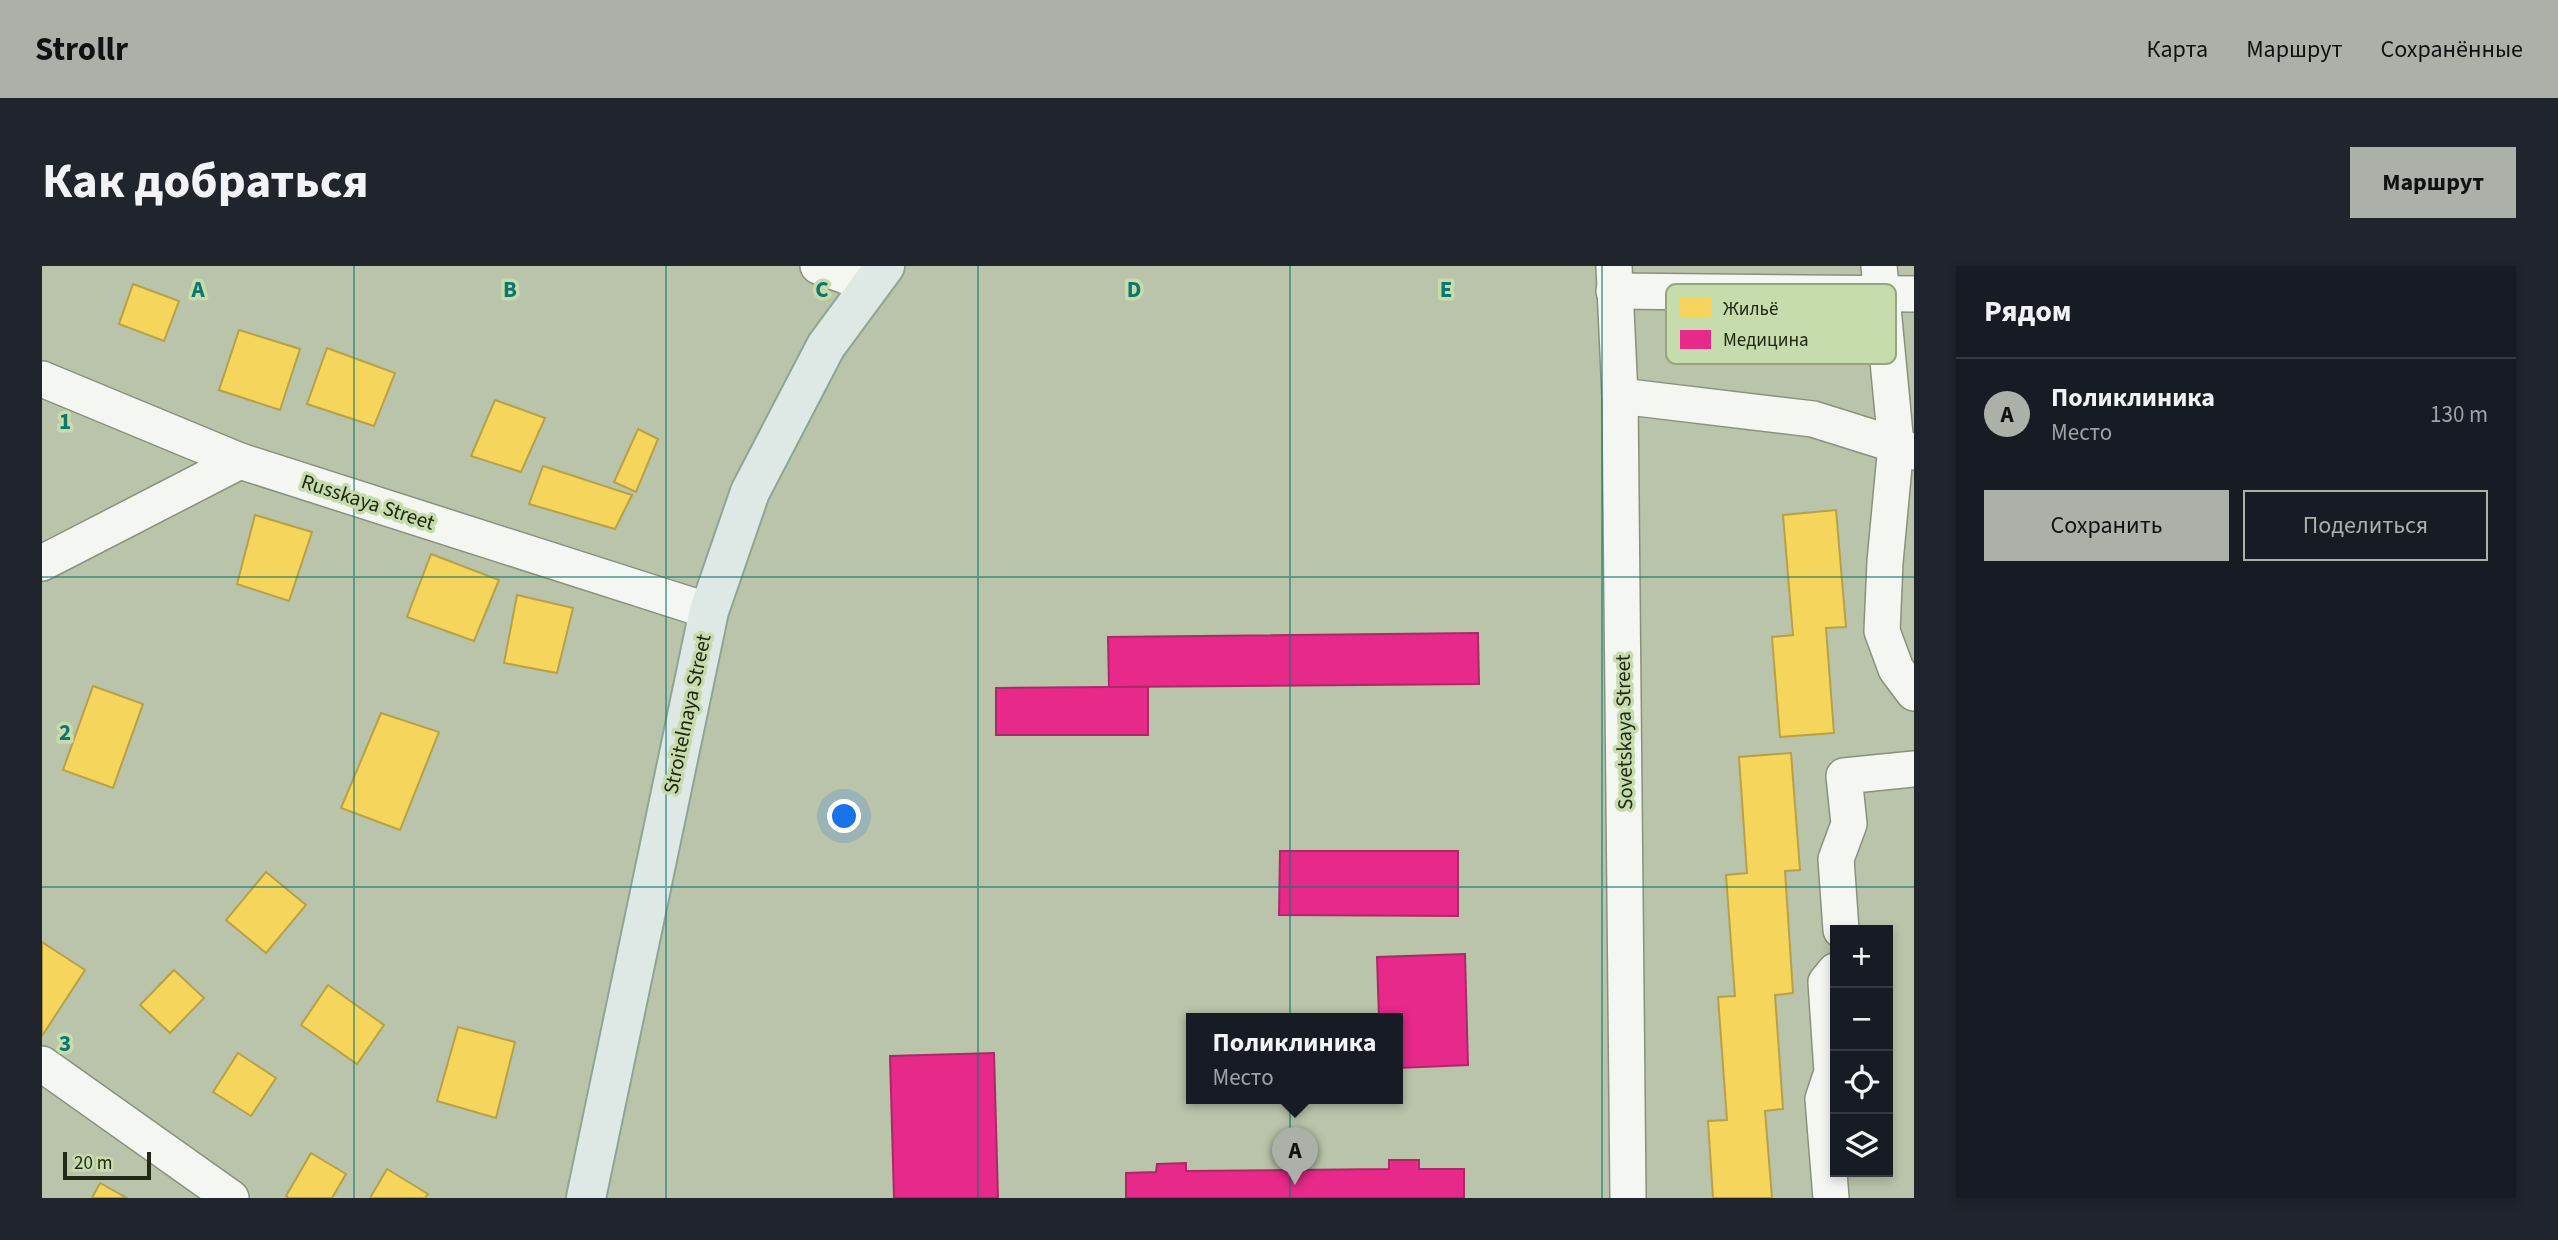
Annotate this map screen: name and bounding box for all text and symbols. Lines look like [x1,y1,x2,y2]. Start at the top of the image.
text: Strollr [35,26,128,73]
text: Карта [2147,32,2208,67]
text: Маршрут [2246,32,2342,67]
text: Сохранённые [2380,32,2523,67]
text: Как добраться [42,147,369,217]
button: Маршрут [2350,147,2516,218]
text: A [190,273,205,306]
text: B [503,273,517,306]
text: C [815,273,829,306]
text: D [1127,273,1141,306]
text: E [1440,273,1452,306]
legend [1666,284,1896,364]
text: Рядом [1984,290,2072,333]
text: Жильё [1723,296,1778,323]
text: Медицина [1723,327,1809,354]
text: Поликлиника [2051,379,2215,416]
text: A [2000,398,2014,431]
text: 130 m [2430,398,2488,431]
text: 1 [59,405,71,438]
text: Место [2051,416,2112,449]
street label: Russkaya Street [297,466,439,538]
button: Сохранить [1984,490,2229,561]
button: Поделиться [2243,490,2488,561]
street label: Stroitelnaya Street [655,631,719,797]
street label: Sovetskaya Street [1608,654,1640,810]
text: 2 [59,716,71,749]
your location [827,799,861,833]
map controls [1830,925,1893,1177]
button: + [1830,925,1893,988]
button: − [1830,988,1893,1051]
popup [1186,1013,1403,1104]
text: Поликлиника [1212,1024,1377,1061]
text: 3 [59,1027,71,1060]
button: locate [1830,1051,1893,1114]
text: Место [1212,1061,1274,1094]
button: layers [1830,1114,1893,1177]
pin: A [1272,1127,1318,1185]
scale bar [63,1149,150,1181]
text: 20 m [74,1150,112,1177]

